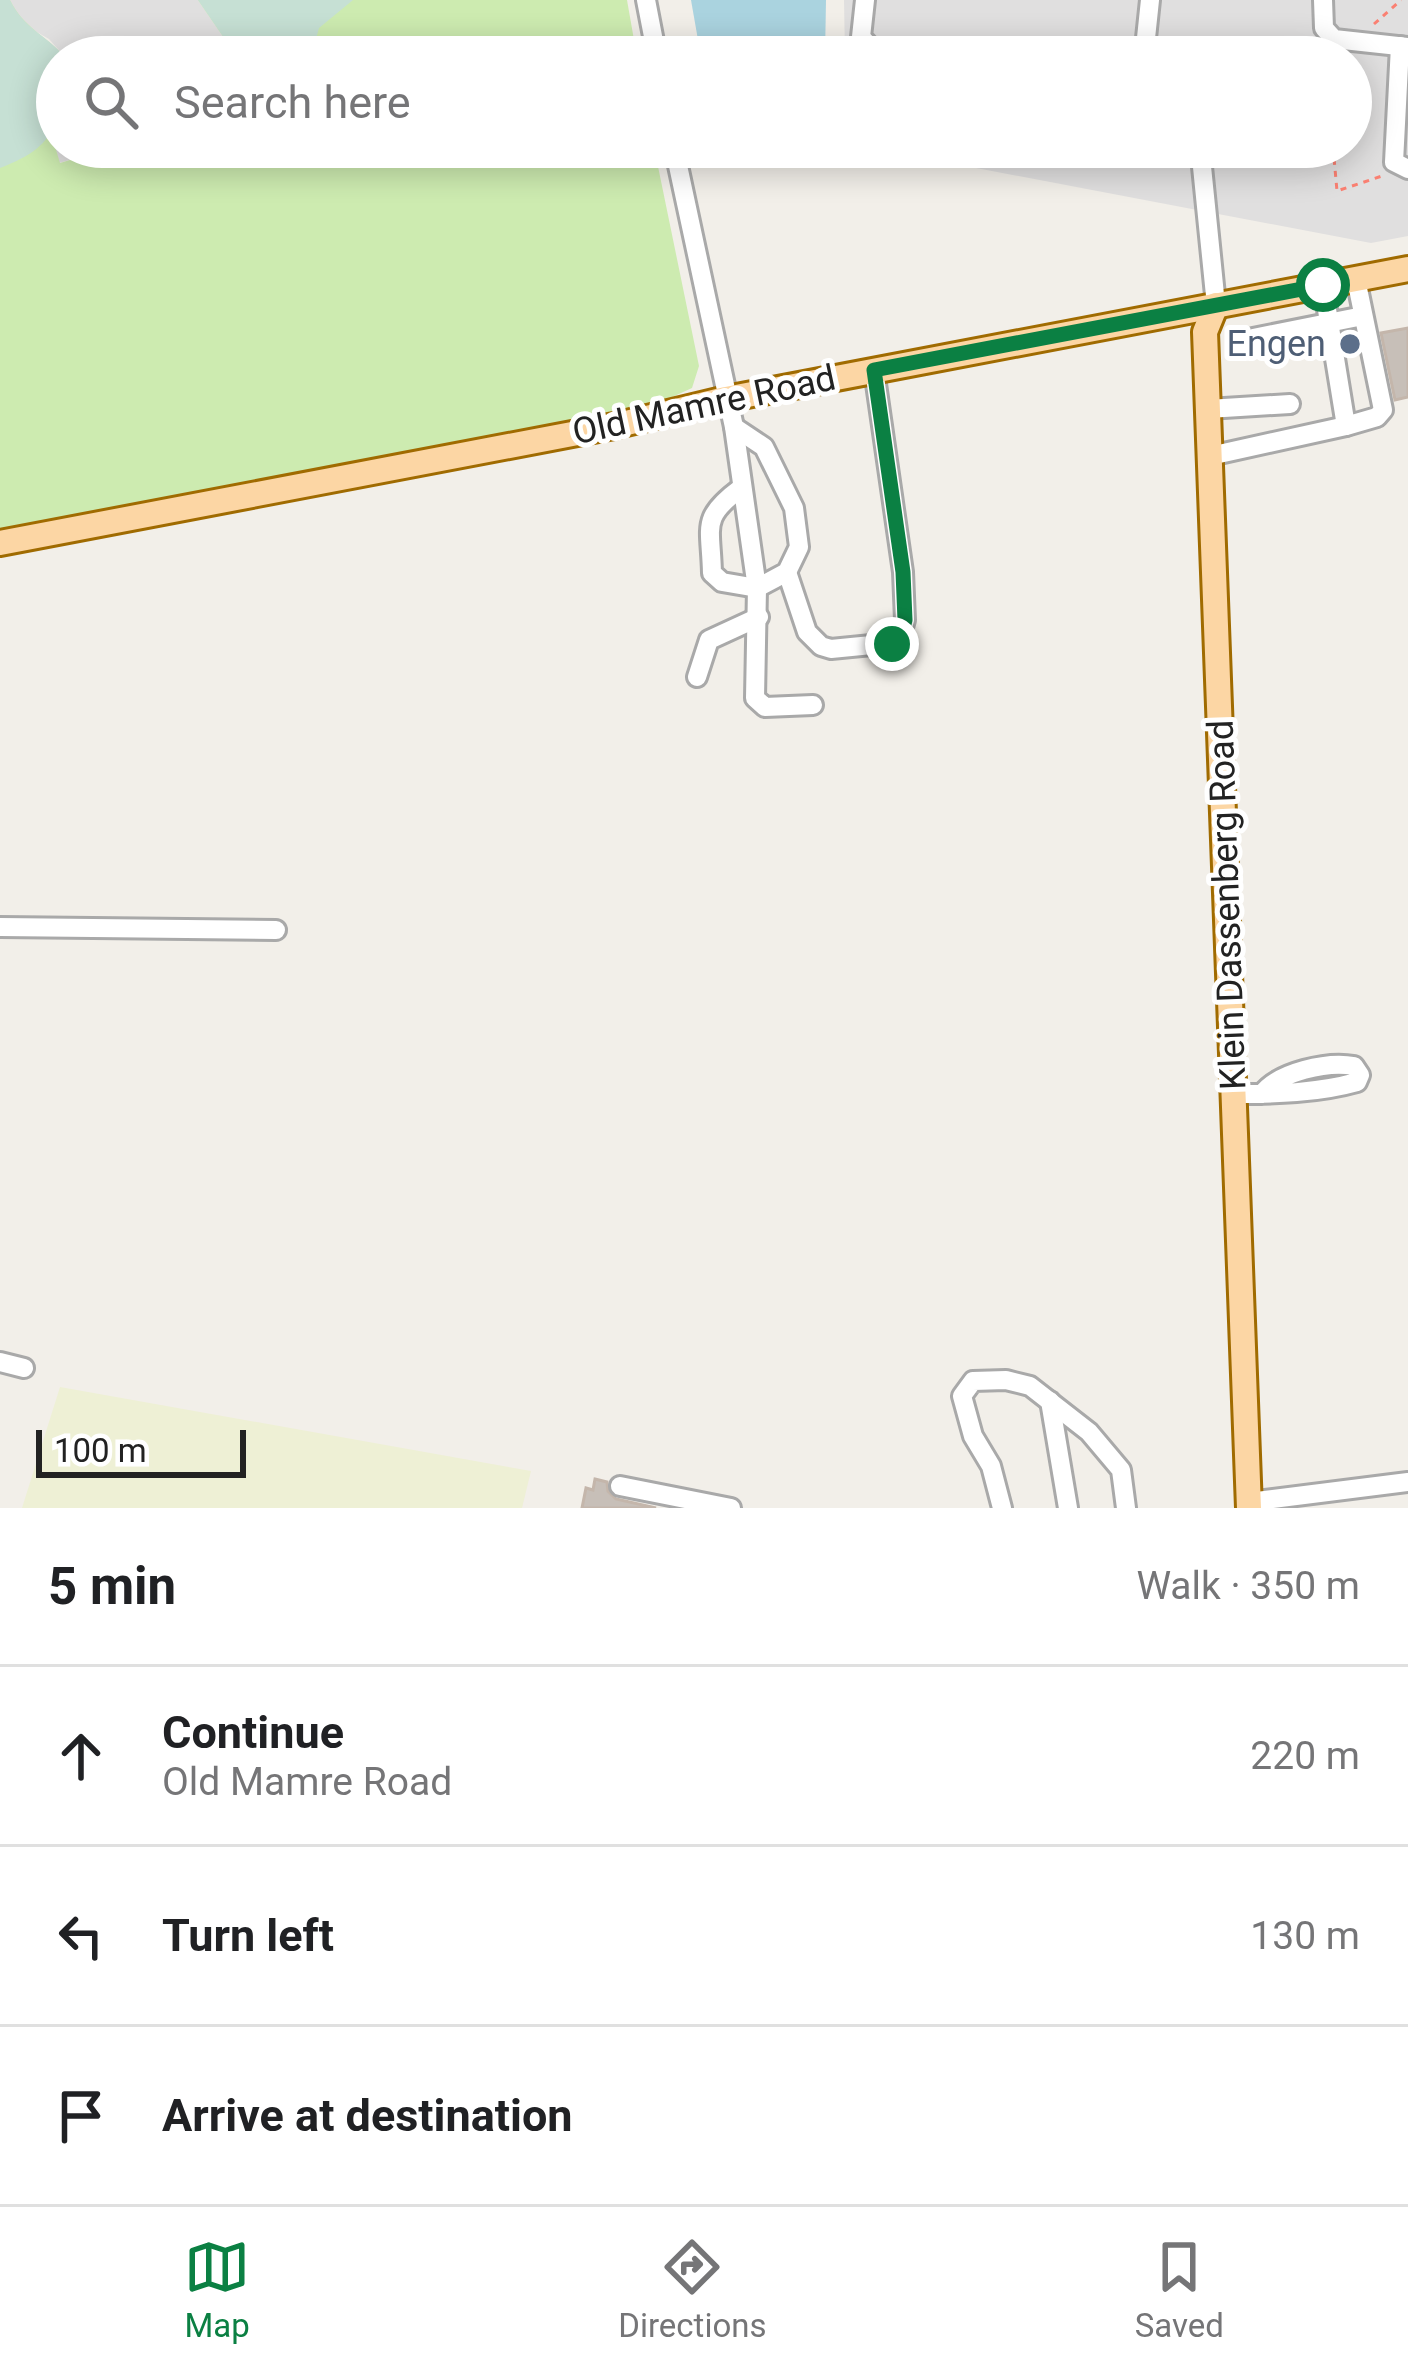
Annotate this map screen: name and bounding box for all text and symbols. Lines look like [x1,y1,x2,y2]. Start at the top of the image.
search box [36,36,1372,168]
icon: search [78,69,144,135]
text: Search here [174,76,411,129]
route start [1296,258,1350,312]
place label: Engen [1226,323,1326,365]
marker: Engen [1337,331,1363,357]
street label: Old Mamre Road [569,357,839,453]
route end [865,617,919,671]
street label: Klein Dassenberg Road [1200,719,1254,1091]
scale bar [36,1424,246,1477]
text: 100 m [54,1431,147,1470]
text: 5 min [48,1557,176,1616]
text: Walk · 350 m [1136,1563,1360,1609]
text: Continue [162,1706,344,1759]
icon: ahead [48,1723,114,1789]
text: 220 m [1250,1733,1360,1779]
text: Old Mamre Road [162,1759,452,1805]
icon: left [48,1903,114,1969]
text: Turn left [162,1909,334,1962]
text: 130 m [1250,1913,1360,1959]
icon: arrive [48,2083,114,2149]
text: Arrive at destination [162,2089,573,2142]
tab: Map [184,2234,250,2345]
tab: Directions [618,2234,767,2345]
tab: Saved [1135,2234,1224,2345]

